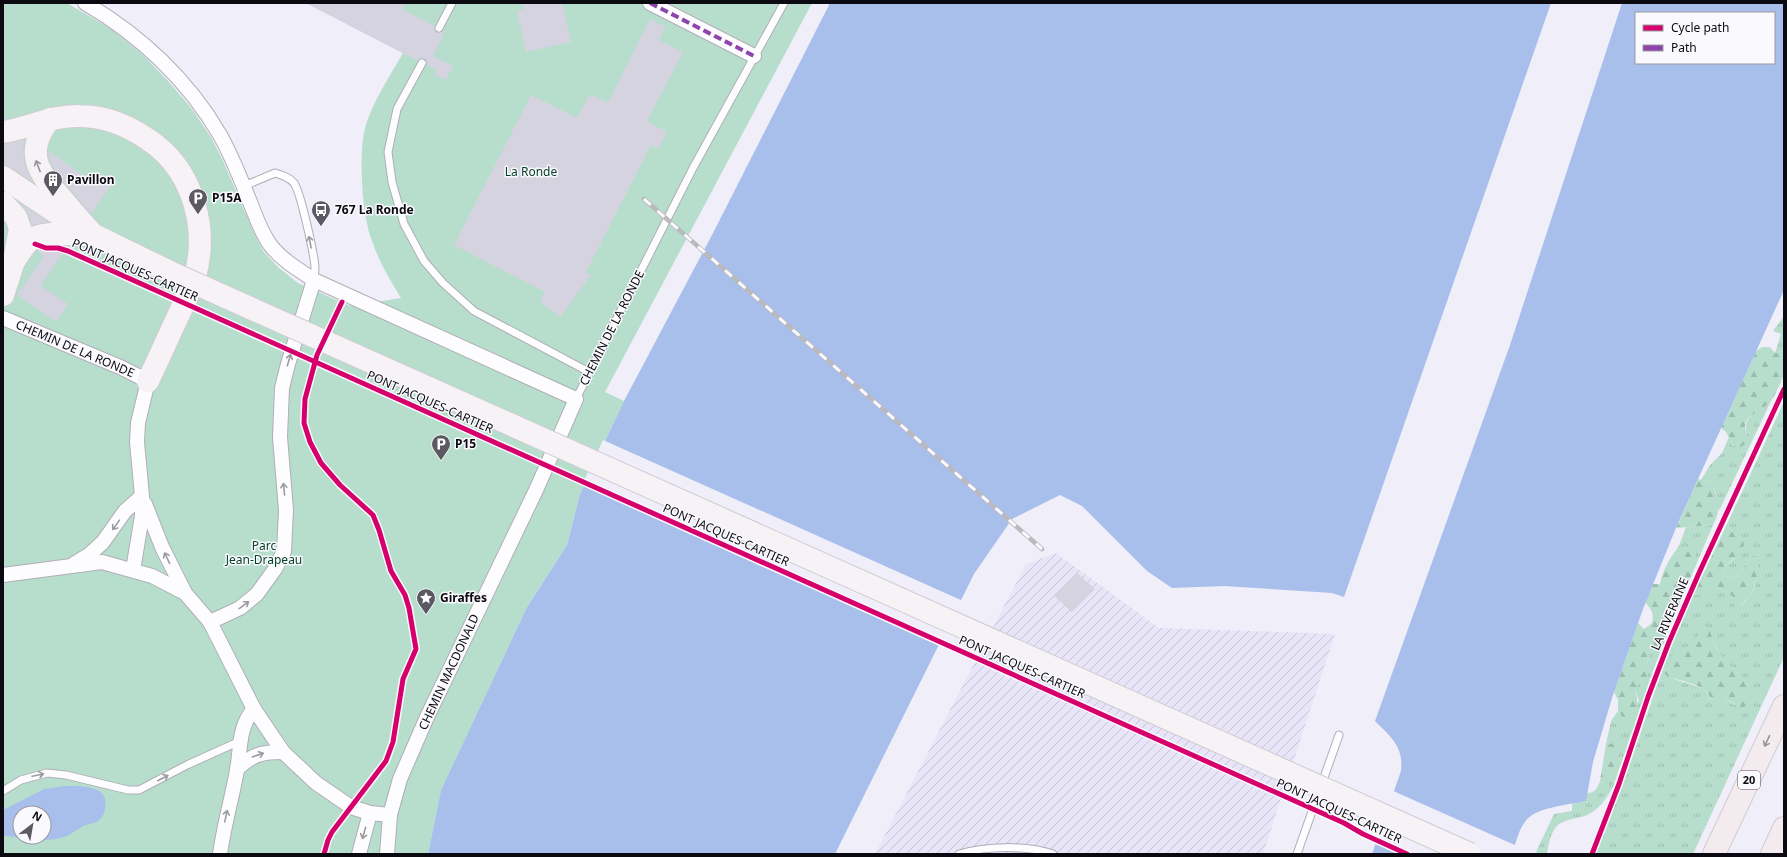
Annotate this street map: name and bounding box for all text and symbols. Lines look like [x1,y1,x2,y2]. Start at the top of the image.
legend [1635,12,1775,64]
text: Cycle path [1671,19,1729,36]
text: Path [1671,39,1697,56]
one-way arrow [34,161,42,173]
park label: La Ronde [505,163,557,180]
building icon: Pavillon [42,169,64,197]
place label: Pavillon [67,171,115,188]
parking icon: P15A [187,187,209,215]
place label: P15A [212,189,242,206]
bus stop icon: 767 La Ronde [310,199,332,227]
place label: 767 La Ronde [335,201,414,218]
street label: PONT JACQUES-CARTIER [69,234,201,305]
one-way arrow [305,235,313,248]
street label: CHEMIN DE LA RONDE [575,267,648,388]
street label: CHEMIN DE LA RONDE [13,316,137,381]
one-way arrow [286,353,293,366]
street label: PONT JACQUES-CARTIER [364,366,496,437]
parking icon: P15 [430,433,452,461]
place label: P15 [455,435,476,452]
one-way arrow [280,482,287,495]
street label: PONT JACQUES-CARTIER [660,499,792,570]
one-way arrow [112,519,120,530]
park label: Parc Jean-Drapeau [225,537,302,568]
one-way arrow [163,552,170,564]
street label: LA RIVERAINE [1647,575,1693,653]
place icon: Giraffes [415,587,437,615]
place label: Giraffes [440,589,487,606]
one-way arrow [239,600,250,609]
street label: CHEMIN MACDONALD [414,611,483,733]
street label: PONT JACQUES-CARTIER [956,631,1088,702]
one-way arrow [1763,735,1770,747]
one-way arrow [251,751,264,758]
one-way arrow [31,770,44,778]
road number: 20 [1738,771,1760,789]
one-way arrow [157,774,169,782]
street label: PONT JACQUES-CARTIER [1274,774,1405,847]
north arrow [12,805,52,845]
text: N [30,807,45,825]
one-way arrow [223,809,231,822]
one-way arrow [360,827,367,840]

